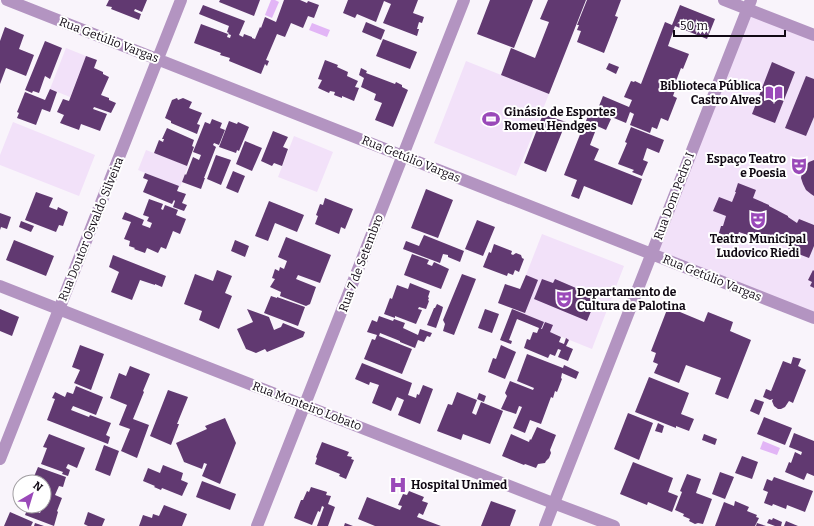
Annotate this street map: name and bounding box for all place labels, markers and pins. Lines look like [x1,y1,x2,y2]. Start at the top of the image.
place label: Biblioteca Pública Castro Alves [660,79,761,107]
library icon: Biblioteca Pública Castro Alves [764,83,784,103]
place label: Ginásio de Esportes Romeu Hendges [504,105,616,133]
sports icon: Ginásio de Esportes Romeu Hendges [481,109,501,129]
place label: Espaço Teatro e Poesia [707,152,786,180]
theatre icon: Espaço Teatro e Poesia [789,156,809,176]
theatre icon: Teatro Municipal Ludovico Riedi [748,210,768,230]
place label: Teatro Municipal Ludovico Riedi [710,232,807,260]
place label: Departamento de Cultura de Palotina [577,285,686,313]
theatre icon: Departamento de Cultura de Palotina [554,289,574,309]
hospital icon: Hospital Unimed [388,475,408,495]
place label: Hospital Unimed [411,478,508,492]

